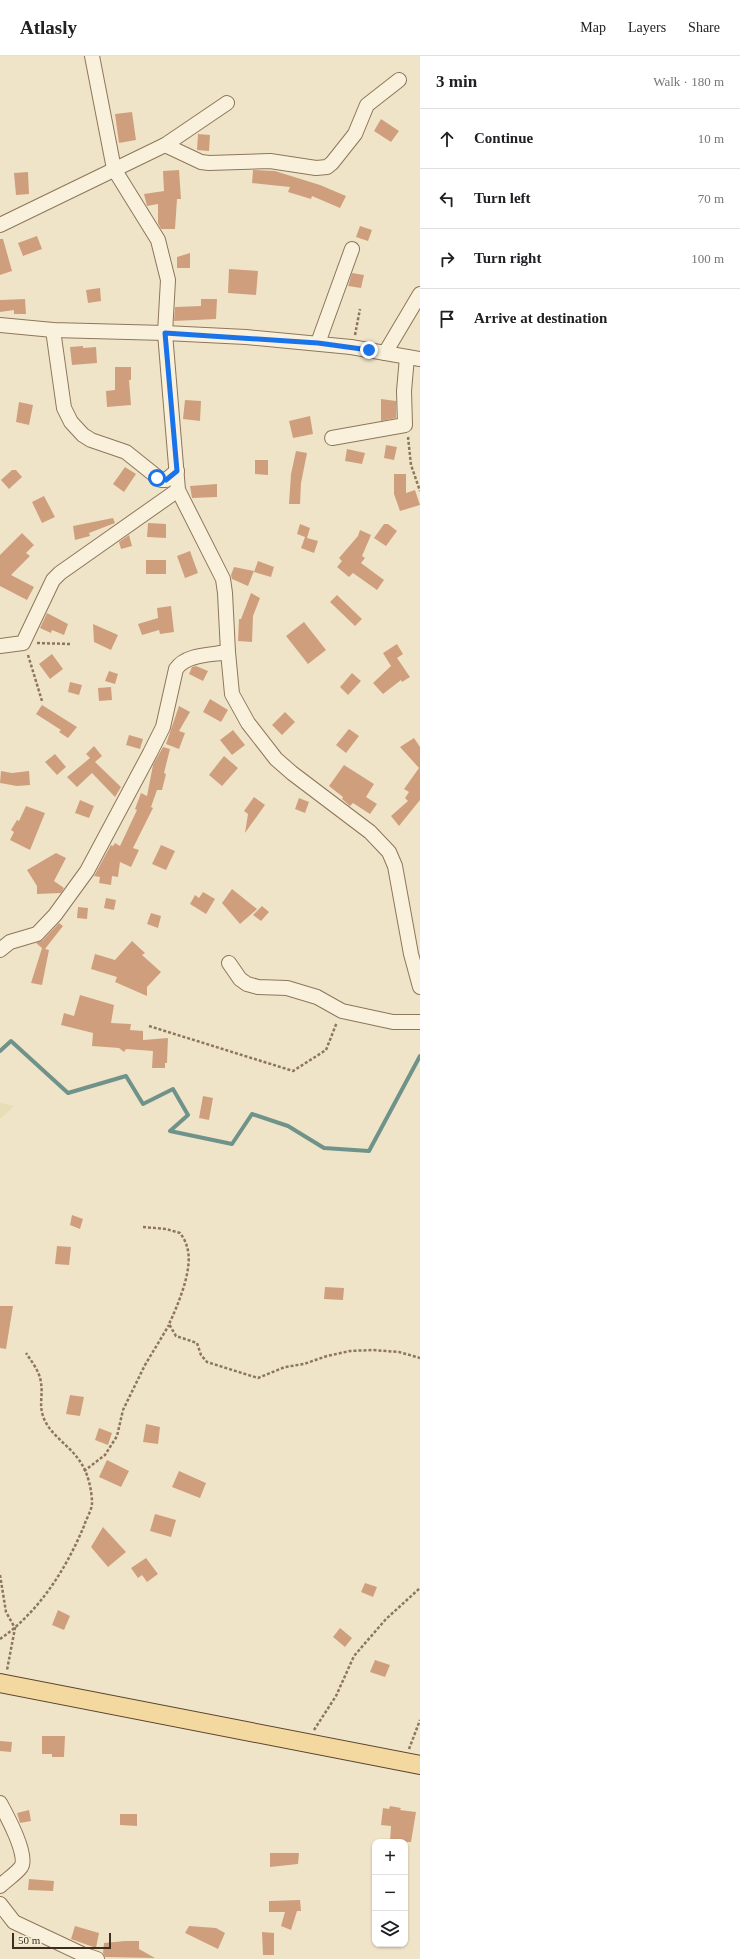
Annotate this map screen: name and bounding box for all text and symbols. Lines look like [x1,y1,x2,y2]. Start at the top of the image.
text: Atlasly [20,17,77,38]
text: Map [580,20,606,35]
text: Layers [628,20,666,35]
text: Share [688,20,720,35]
text: 3 min [436,72,477,91]
text: Walk · 180 m [653,74,724,89]
icon: ahead [436,128,458,150]
text: Continue [474,130,533,146]
text: 10 m [698,131,724,146]
icon: left [436,188,458,210]
text: Turn left [474,190,531,206]
text: 70 m [698,191,724,206]
icon: right [436,248,458,270]
text: Turn right [474,250,541,266]
text: 100 m [691,251,724,266]
icon: arrive [436,308,458,330]
text: Arrive at destination [474,310,607,326]
route end [360,341,378,359]
route start [148,469,166,487]
map controls [372,1839,408,1947]
button: + [372,1839,408,1875]
button: − [372,1875,408,1911]
button: layers [372,1911,408,1947]
scale bar [12,1931,111,1950]
text: 50 m [18,1934,40,1946]

